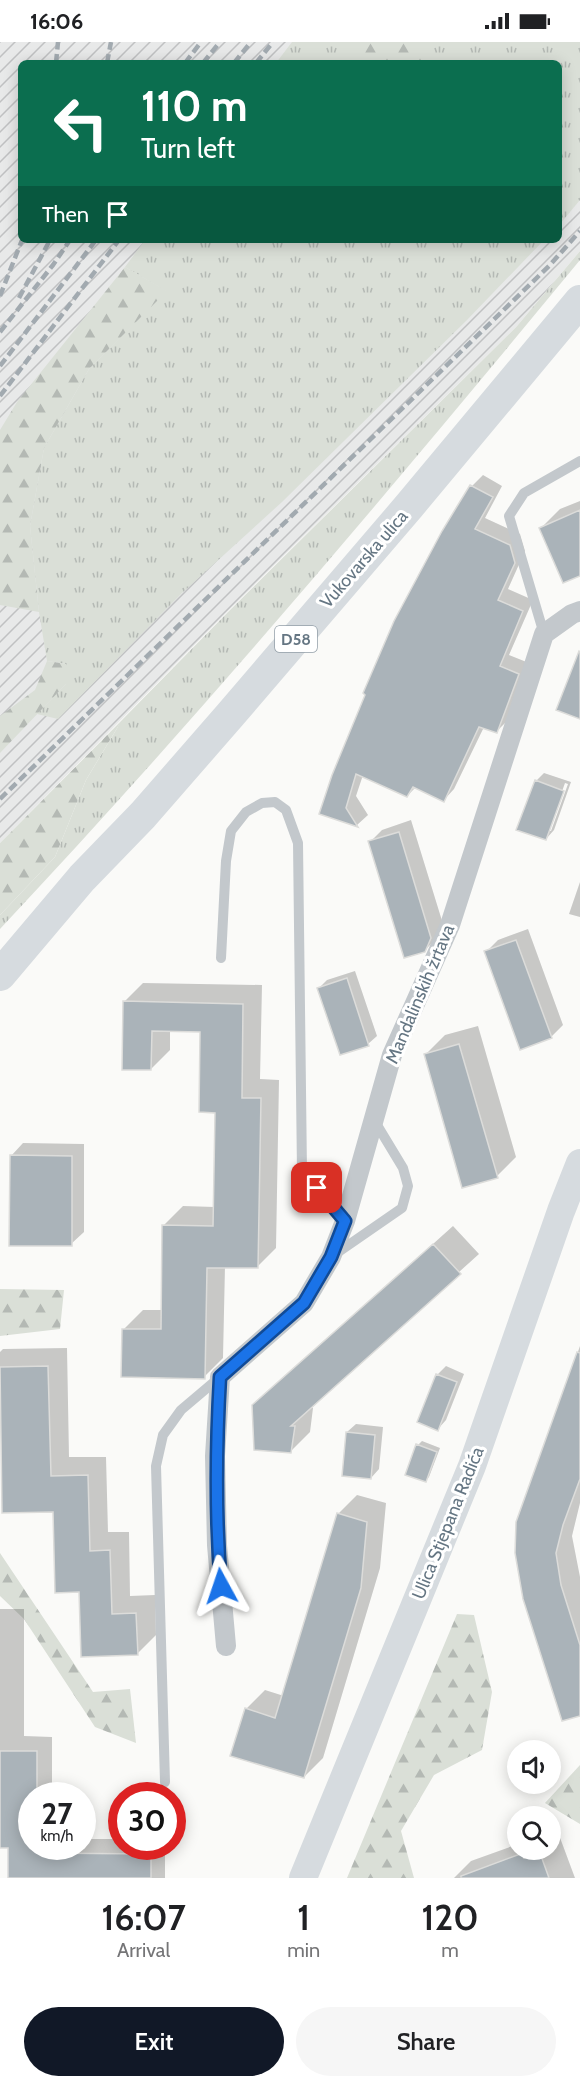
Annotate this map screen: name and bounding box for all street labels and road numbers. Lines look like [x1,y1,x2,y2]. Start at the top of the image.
street label: Vukovarska ulica [315,505,413,613]
road number: D58 [275,626,317,652]
street label: Mandalinskih žrtava [381,921,459,1067]
street label: Ulica Stjepana Radića [407,1443,489,1602]

